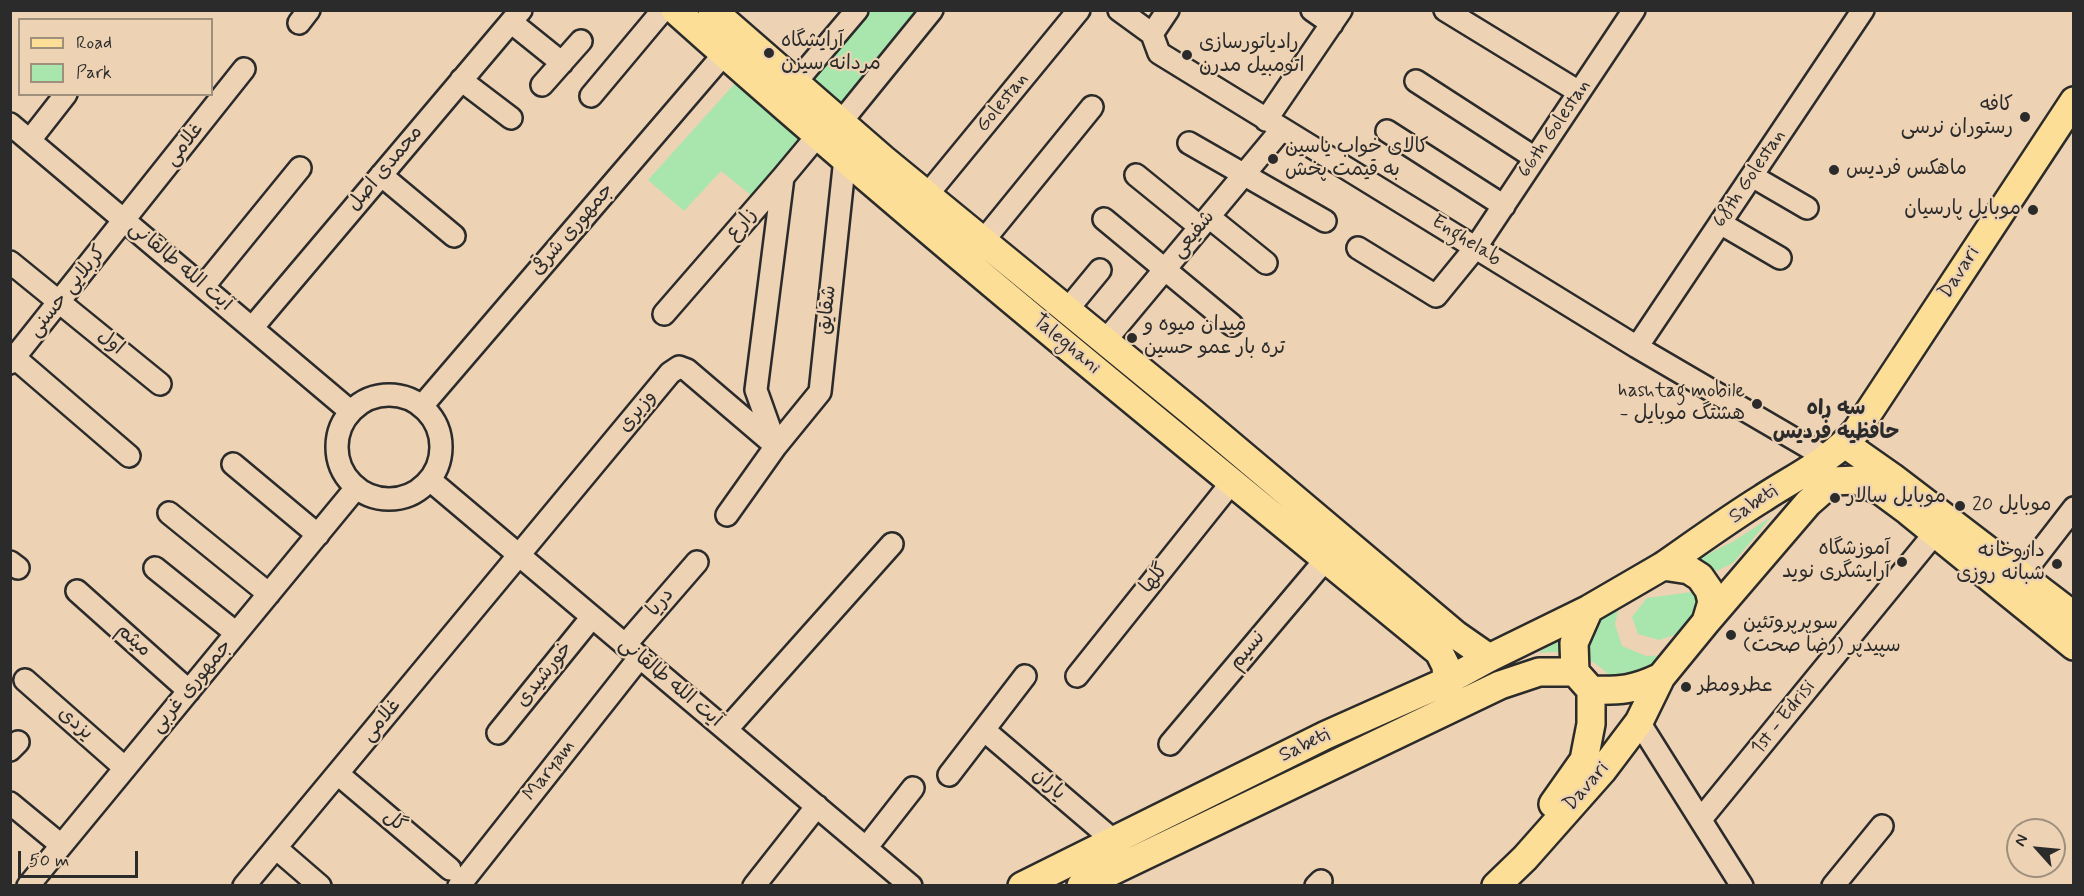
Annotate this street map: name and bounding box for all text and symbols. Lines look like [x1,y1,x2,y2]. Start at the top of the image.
legend [18,18,213,96]
place label: آرایشگاه مردانه سیزن [781,30,881,77]
text: Road [76,31,112,55]
place label: رادیاتورسازی اتومبیل مدرن [1199,32,1304,79]
marker: آرایشگاه مردانه سیزن [762,46,776,60]
marker: رادیاتورسازی اتومبیل مدرن [1180,48,1194,62]
text: Park [76,61,112,85]
street label: Golestan [972,68,1034,138]
street label: 66th Golestan [1513,75,1597,183]
place label: کافه رستوران نرسی [1901,94,2013,141]
marker: کافه رستوران نرسی [2018,110,2032,124]
street label: غلامی [161,118,209,172]
street label: محمدی اصل [343,121,429,217]
street label: 68th Golestan [1708,125,1792,233]
place label: کالای خواب یاسین به قیمت پخش [1285,136,1428,183]
marker: کالای خواب یاسین به قیمت پخش [1266,152,1280,166]
place label: ماهکس فردیس [1846,158,1967,182]
marker: ماهکس فردیس [1827,163,1841,177]
street label: جمهوری شرقی [526,179,620,281]
place label: موبایل پارسیان [1904,198,2021,222]
marker: موبایل پارسیان [2026,203,2040,217]
street label: زارع [721,204,763,246]
street label: شفیعی [1167,206,1221,264]
street label: Enghelab [1427,210,1505,272]
street label: آیت الله طالقانی [123,217,237,317]
street label: کربلایی حسنی [24,241,112,343]
street label: Davari [1934,242,1986,304]
street label: شقایق [813,284,843,336]
street label: Taleghani [1027,310,1105,380]
place label: میدان میوه و تره بار عمو حسین [1144,314,1285,361]
street label: اول [92,325,128,361]
marker: میدان میوه و تره بار عمو حسین [1125,331,1139,345]
place label: hashtag mobile - هشتگ موبایل [1618,380,1745,427]
street label: وزیری [614,386,662,438]
marker: hashtag mobile - هشتگ موبایل [1750,397,1764,411]
district label: سه راه حافظیه فردیس [1773,397,1899,447]
street label: Sabeti [1725,480,1783,530]
place label: موبایل سالار [1847,486,1946,510]
marker: موبایل سالار [1828,491,1842,505]
place label: موبایل 20 [1972,494,2051,518]
marker: موبایل 20 [1953,499,1967,513]
place label: آموزشگاه آرایشگری نوید [1782,538,1890,585]
place label: داروخانه شبانه روزی [1956,540,2045,587]
marker: آموزشگاه آرایشگری نوید [1895,555,1909,569]
marker: داروخانه شبانه روزی [2050,557,2064,571]
street label: گلها [1136,559,1174,599]
street label: دریا [642,584,680,622]
place label: سوپرپروتئین سپیدپر (رضا صحت) [1743,612,1901,659]
street label: میثم [111,619,155,663]
street label: نسیم [1225,627,1271,675]
marker: سوپرپروتئین سپیدپر (رضا صحت) [1724,628,1738,642]
street label: آیت الله طالقانی [613,633,727,733]
street label: جمهوری غربی [146,635,238,739]
street label: خورشیدی [511,637,579,713]
place label: عطرومطر [1698,675,1773,699]
street label: 1st - Edrisi [1747,676,1821,760]
marker: عطرومطر [1679,680,1693,694]
street label: غلامی [357,695,407,747]
street label: یزدی [52,702,98,746]
street label: Sabeti [1276,723,1334,769]
street label: Maryam [519,736,581,806]
street label: Davari [1559,757,1615,817]
street label: یاران [1026,764,1070,806]
street label: گل [377,805,411,839]
north arrow [2006,818,2066,878]
text: N [2010,831,2033,850]
scale bar [21,839,141,877]
text: 50 m [29,849,69,873]

